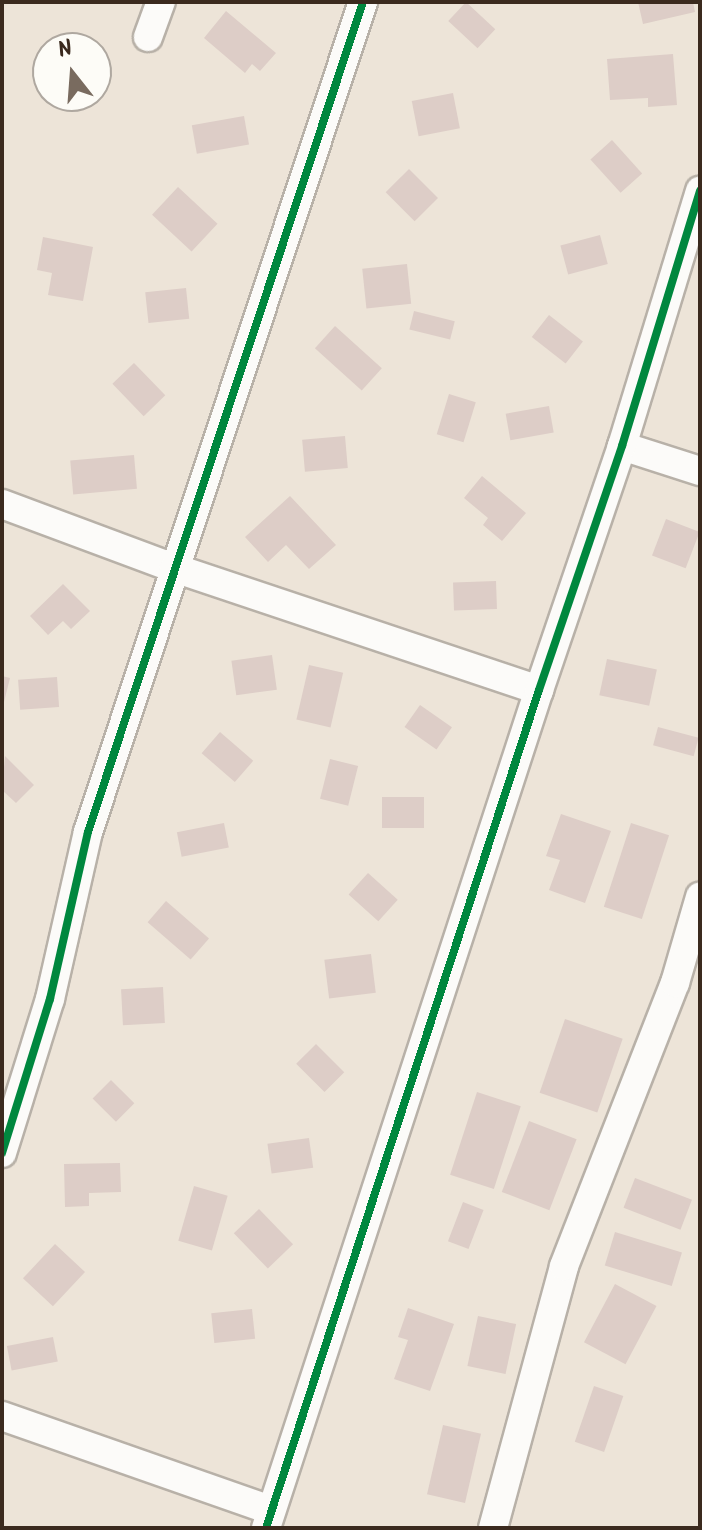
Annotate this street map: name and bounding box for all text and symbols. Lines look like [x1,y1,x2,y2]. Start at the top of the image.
north arrow [32,32,112,112]
text: N [54,32,77,69]

